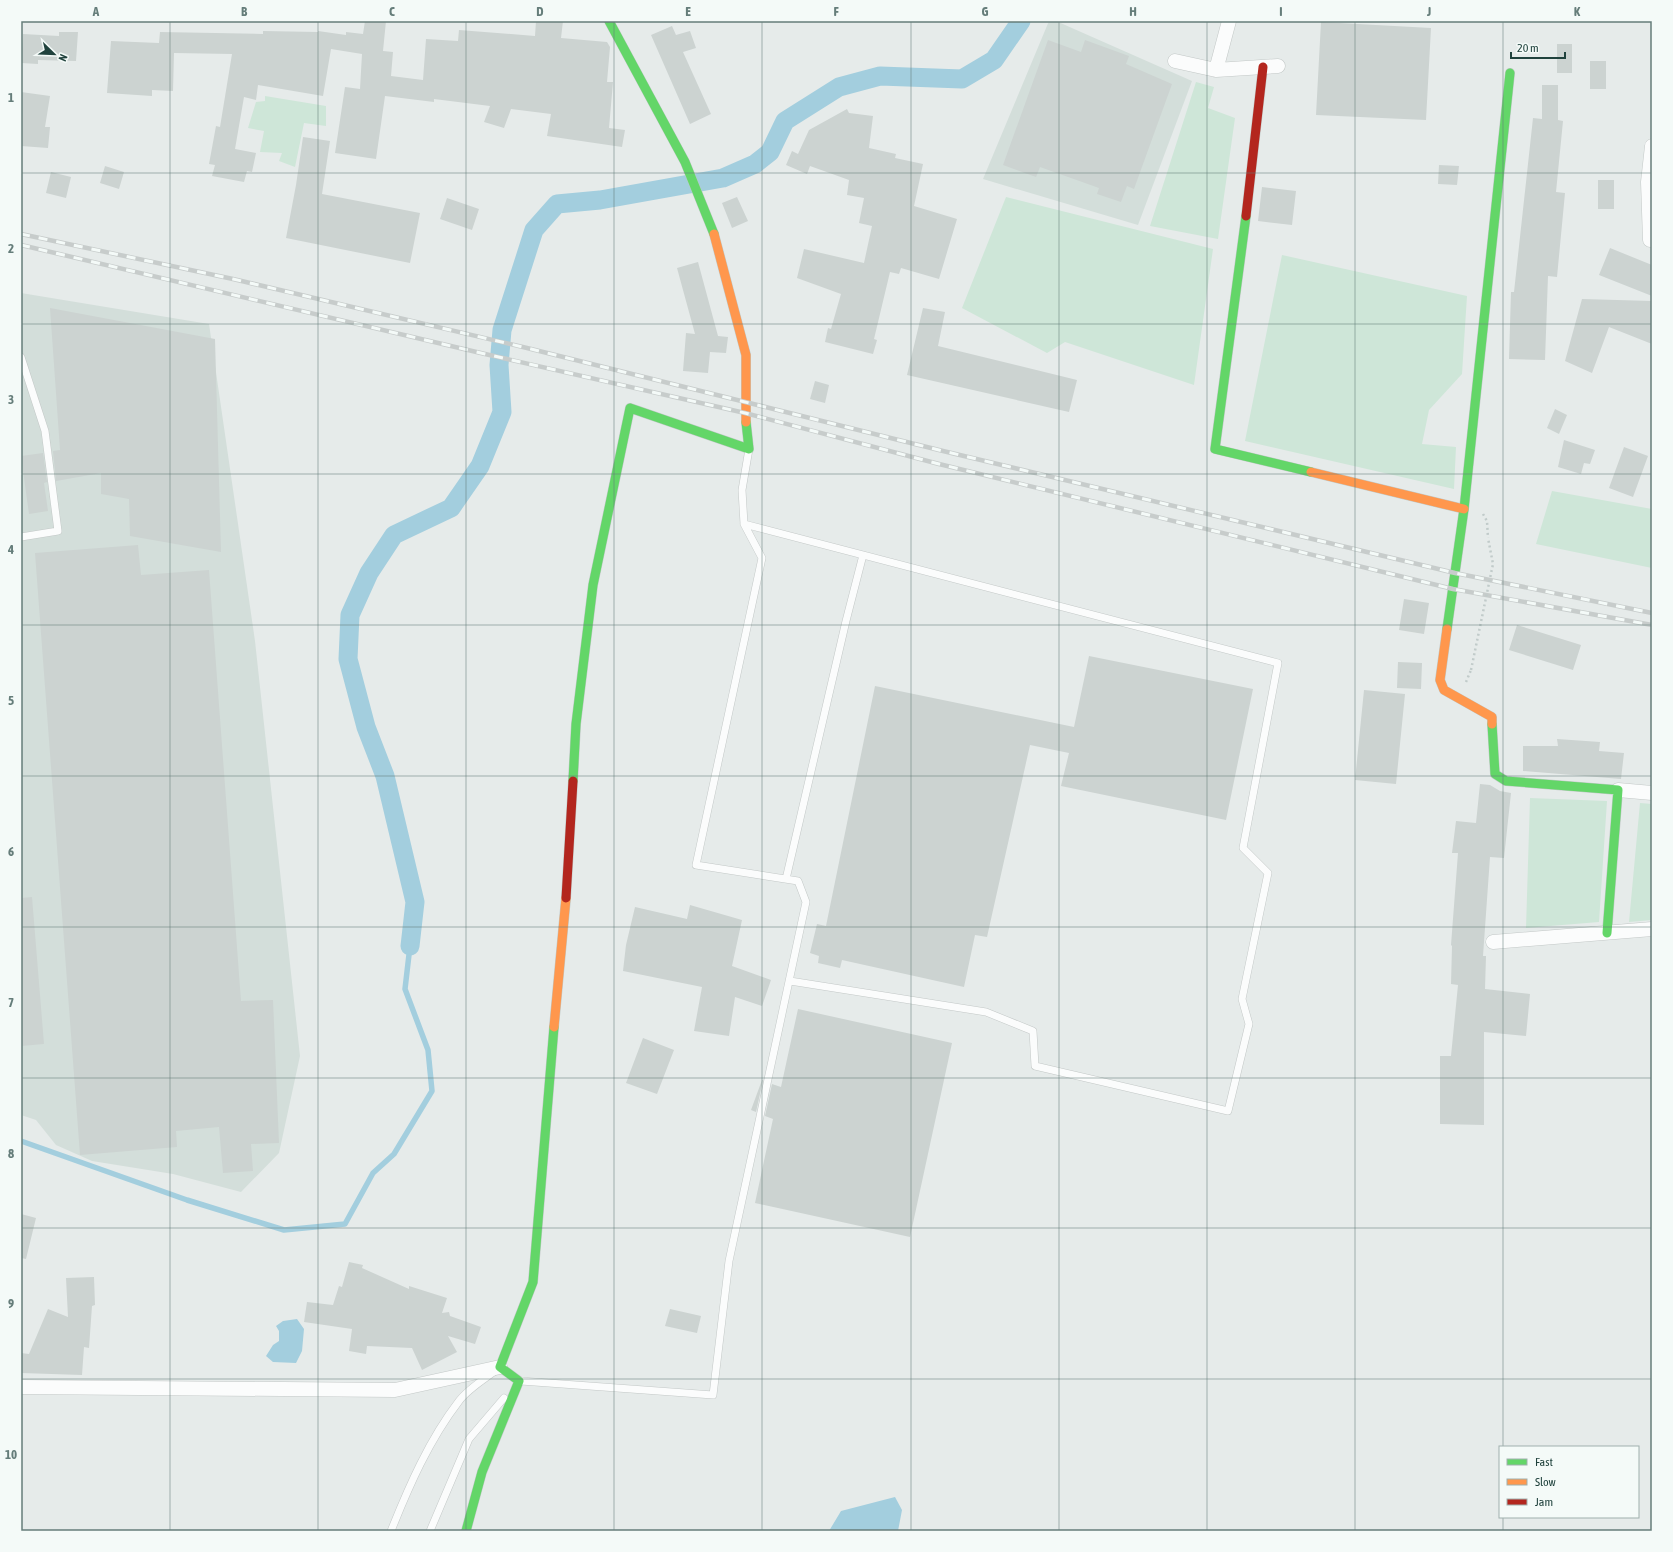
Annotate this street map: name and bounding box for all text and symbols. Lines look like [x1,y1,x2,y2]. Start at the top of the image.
text: A [92,4,100,19]
text: B [241,4,248,19]
text: C [389,4,395,19]
text: D [536,4,544,19]
text: E [685,4,691,19]
text: F [833,4,839,19]
text: G [982,4,989,19]
text: H [1129,4,1137,19]
text: I [1279,4,1283,19]
text: J [1426,4,1431,19]
text: K [1574,4,1581,19]
north arrow [34,34,74,74]
scale bar [1511,34,1565,60]
text: 20 m [1517,41,1539,55]
text: N [56,53,70,63]
text: 1 [8,90,14,105]
text: 2 [8,241,14,256]
text: 3 [8,392,14,407]
text: 4 [7,542,14,557]
text: 5 [8,693,14,708]
text: 6 [8,844,14,859]
text: 7 [8,995,14,1010]
text: 8 [8,1146,14,1161]
text: 9 [8,1296,14,1311]
legend [1499,1446,1639,1518]
text: 10 [5,1447,17,1462]
text: Fast [1535,1455,1553,1469]
text: Slow [1535,1475,1556,1489]
text: Jam [1535,1495,1553,1509]

